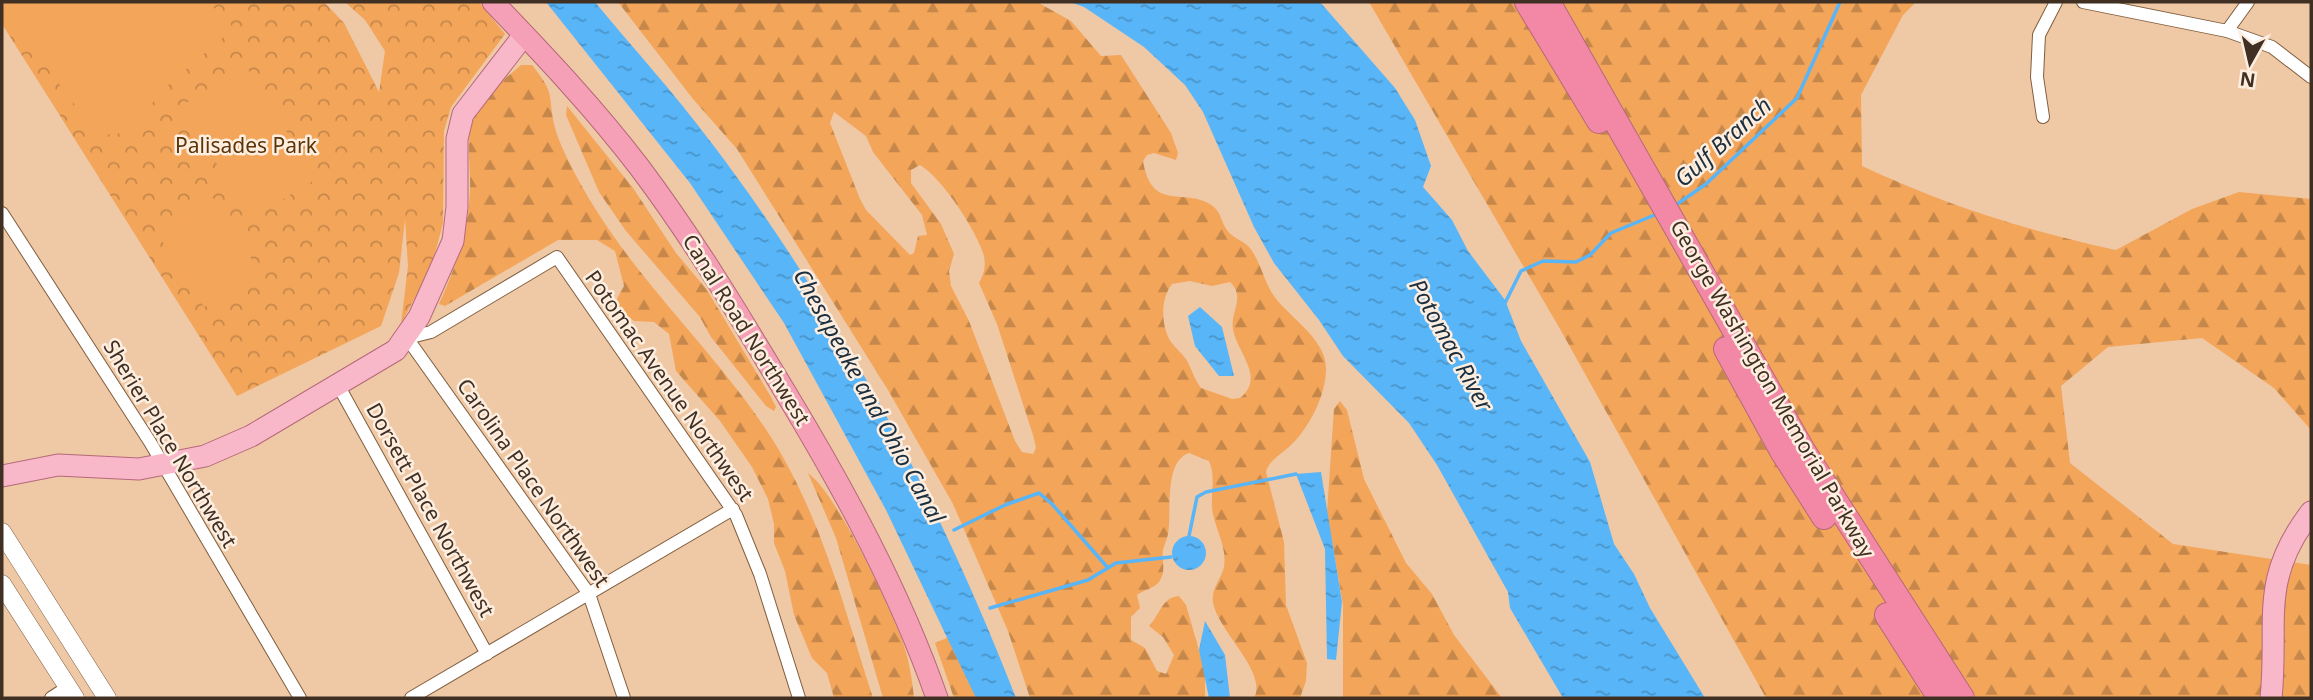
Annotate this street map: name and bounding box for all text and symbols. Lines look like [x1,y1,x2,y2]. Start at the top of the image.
north arrow [2215,28,2285,98]
text: N [2238,66,2257,94]
water label: Gulf Branch [1667,89,1778,194]
park label: Palisades Park [175,131,318,159]
street label: George Washington Memorial Parkway [1664,214,1882,563]
street label: Canal Road Northwest [677,229,817,431]
water label: Chesapeake and Ohio Canal [786,262,954,530]
street label: Potomac Avenue Northwest [579,264,761,507]
water label: Potomac River [1402,273,1502,417]
street label: Sherier Place Northwest [98,334,244,553]
street label: Carolina Place Northwest [451,373,617,592]
street label: Dorsett Place Northwest [360,398,502,622]

